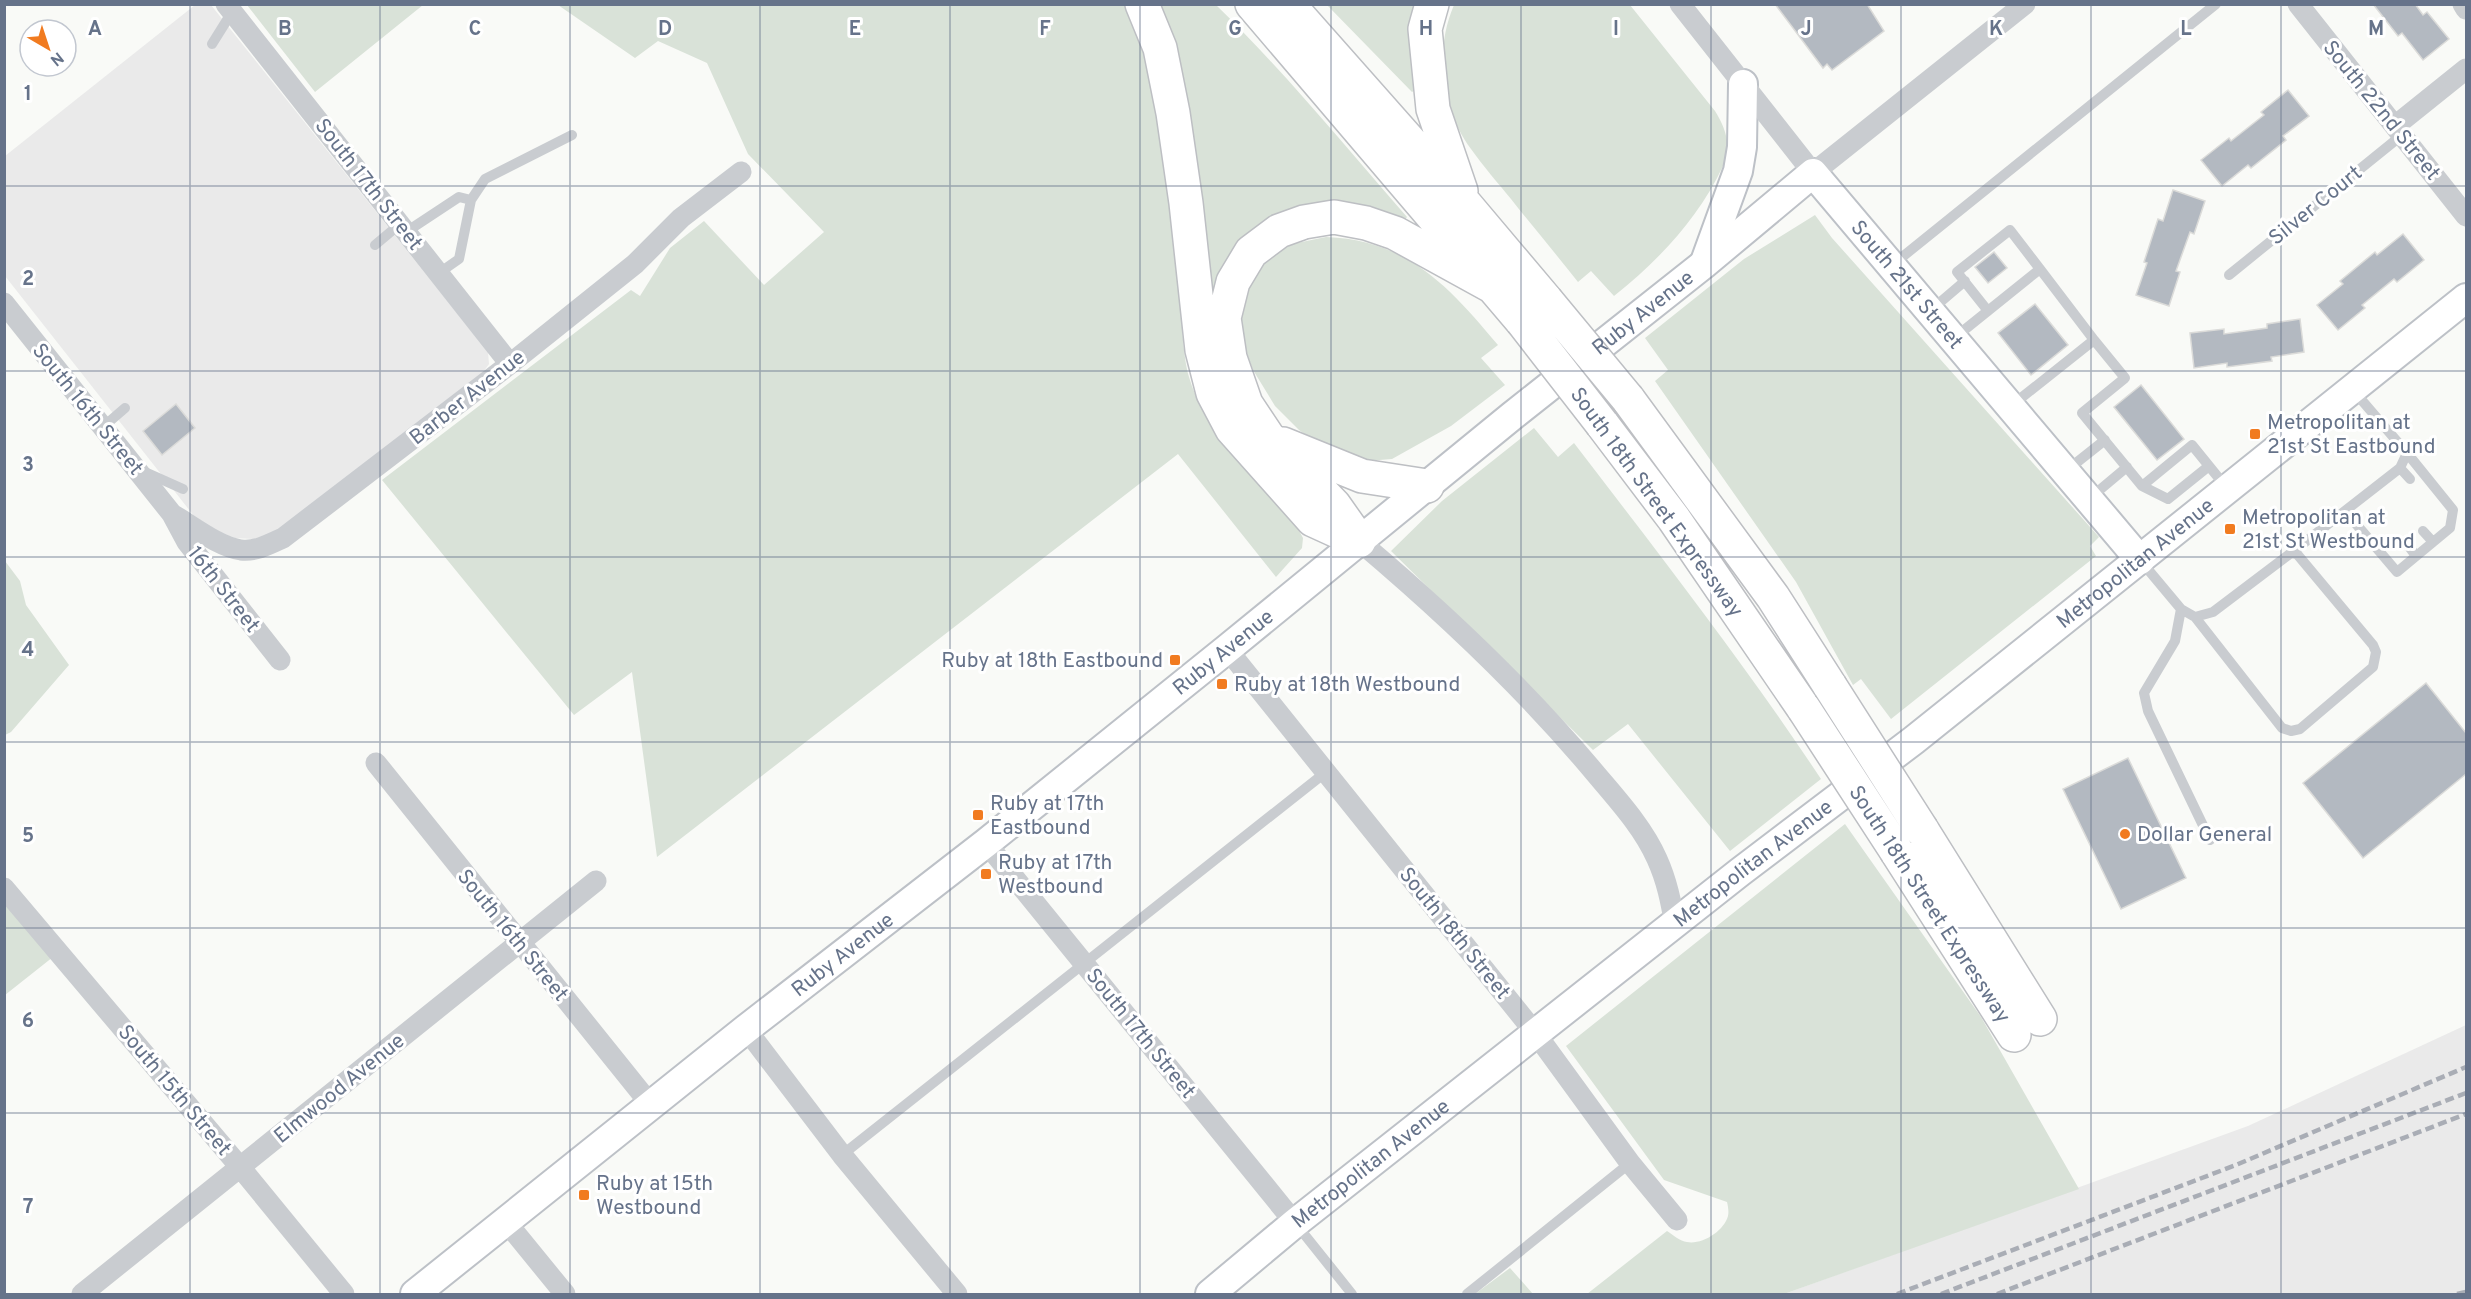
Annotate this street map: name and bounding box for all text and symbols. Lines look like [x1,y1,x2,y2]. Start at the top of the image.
text: A [88,17,102,43]
text: B [278,17,292,43]
text: C [469,17,481,43]
text: D [658,17,672,43]
text: E [849,17,861,43]
text: F [1039,17,1051,43]
text: G [1228,17,1242,43]
text: H [1419,17,1433,43]
text: I [1613,17,1619,43]
text: J [1800,17,1812,43]
text: K [1989,17,2003,43]
text: L [2180,17,2192,43]
text: M [2368,17,2384,43]
north arrow [18,18,78,78]
street label: South 22nd Street [2316,35,2446,186]
text: N [45,47,67,69]
text: 1 [24,82,32,108]
street label: South 17th Street [308,113,428,256]
street label: Silver Court [2264,160,2368,252]
street label: South 21st Street [1844,215,1968,356]
street label: Ruby Avenue [1587,265,1700,362]
text: 2 [22,267,34,293]
street label: South 16th Street [25,338,148,482]
street label: Barber Avenue [405,345,531,452]
street label: South 18th Street Expressway [1563,383,1748,623]
place label: Metropolitan at 21st St Eastbound [2267,410,2435,461]
marker: Metropolitan at 21st St Eastbound [2248,427,2262,441]
text: 3 [22,453,34,479]
street label: Metropolitan Avenue [2052,493,2220,636]
place label: Metropolitan at 21st St Westbound [2242,505,2415,556]
marker: Metropolitan at 21st St Westbound [2223,522,2237,536]
street label: 16th Street [181,541,265,639]
street label: Ruby Avenue [1168,604,1280,702]
text: 4 [22,638,34,664]
place label: Ruby at 18th Eastbound [941,648,1163,675]
marker: Ruby at 18th Eastbound [1168,653,1182,667]
place label: Ruby at 18th Westbound [1234,672,1460,699]
marker: Ruby at 18th Westbound [1215,677,1229,691]
street label: South 18th Street Expressway [1842,781,2016,1029]
place label: Ruby at 17th Eastbound [990,791,1104,842]
street label: Metropolitan Avenue [1668,794,1839,934]
marker: Ruby at 17th Eastbound [971,808,985,822]
place label: Dollar General [2137,822,2272,849]
text: 5 [22,824,34,850]
marker: Dollar General [2118,827,2132,841]
place label: Ruby at 17th Westbound [998,850,1112,901]
street label: South 18th Street [1392,862,1515,1006]
street label: South 16th Street [450,864,573,1008]
marker: Ruby at 17th Westbound [979,867,993,881]
street label: Ruby Avenue [787,907,900,1004]
street label: South 17th Street [1079,963,1201,1105]
text: 6 [22,1009,34,1035]
street label: South 15th Street [111,1020,237,1162]
street label: Elmwood Avenue [269,1028,411,1150]
street label: Metropolitan Avenue [1287,1094,1456,1235]
place label: Ruby at 15th Westbound [596,1171,713,1222]
marker: Ruby at 15th Westbound [577,1188,591,1202]
text: 7 [23,1195,33,1221]

